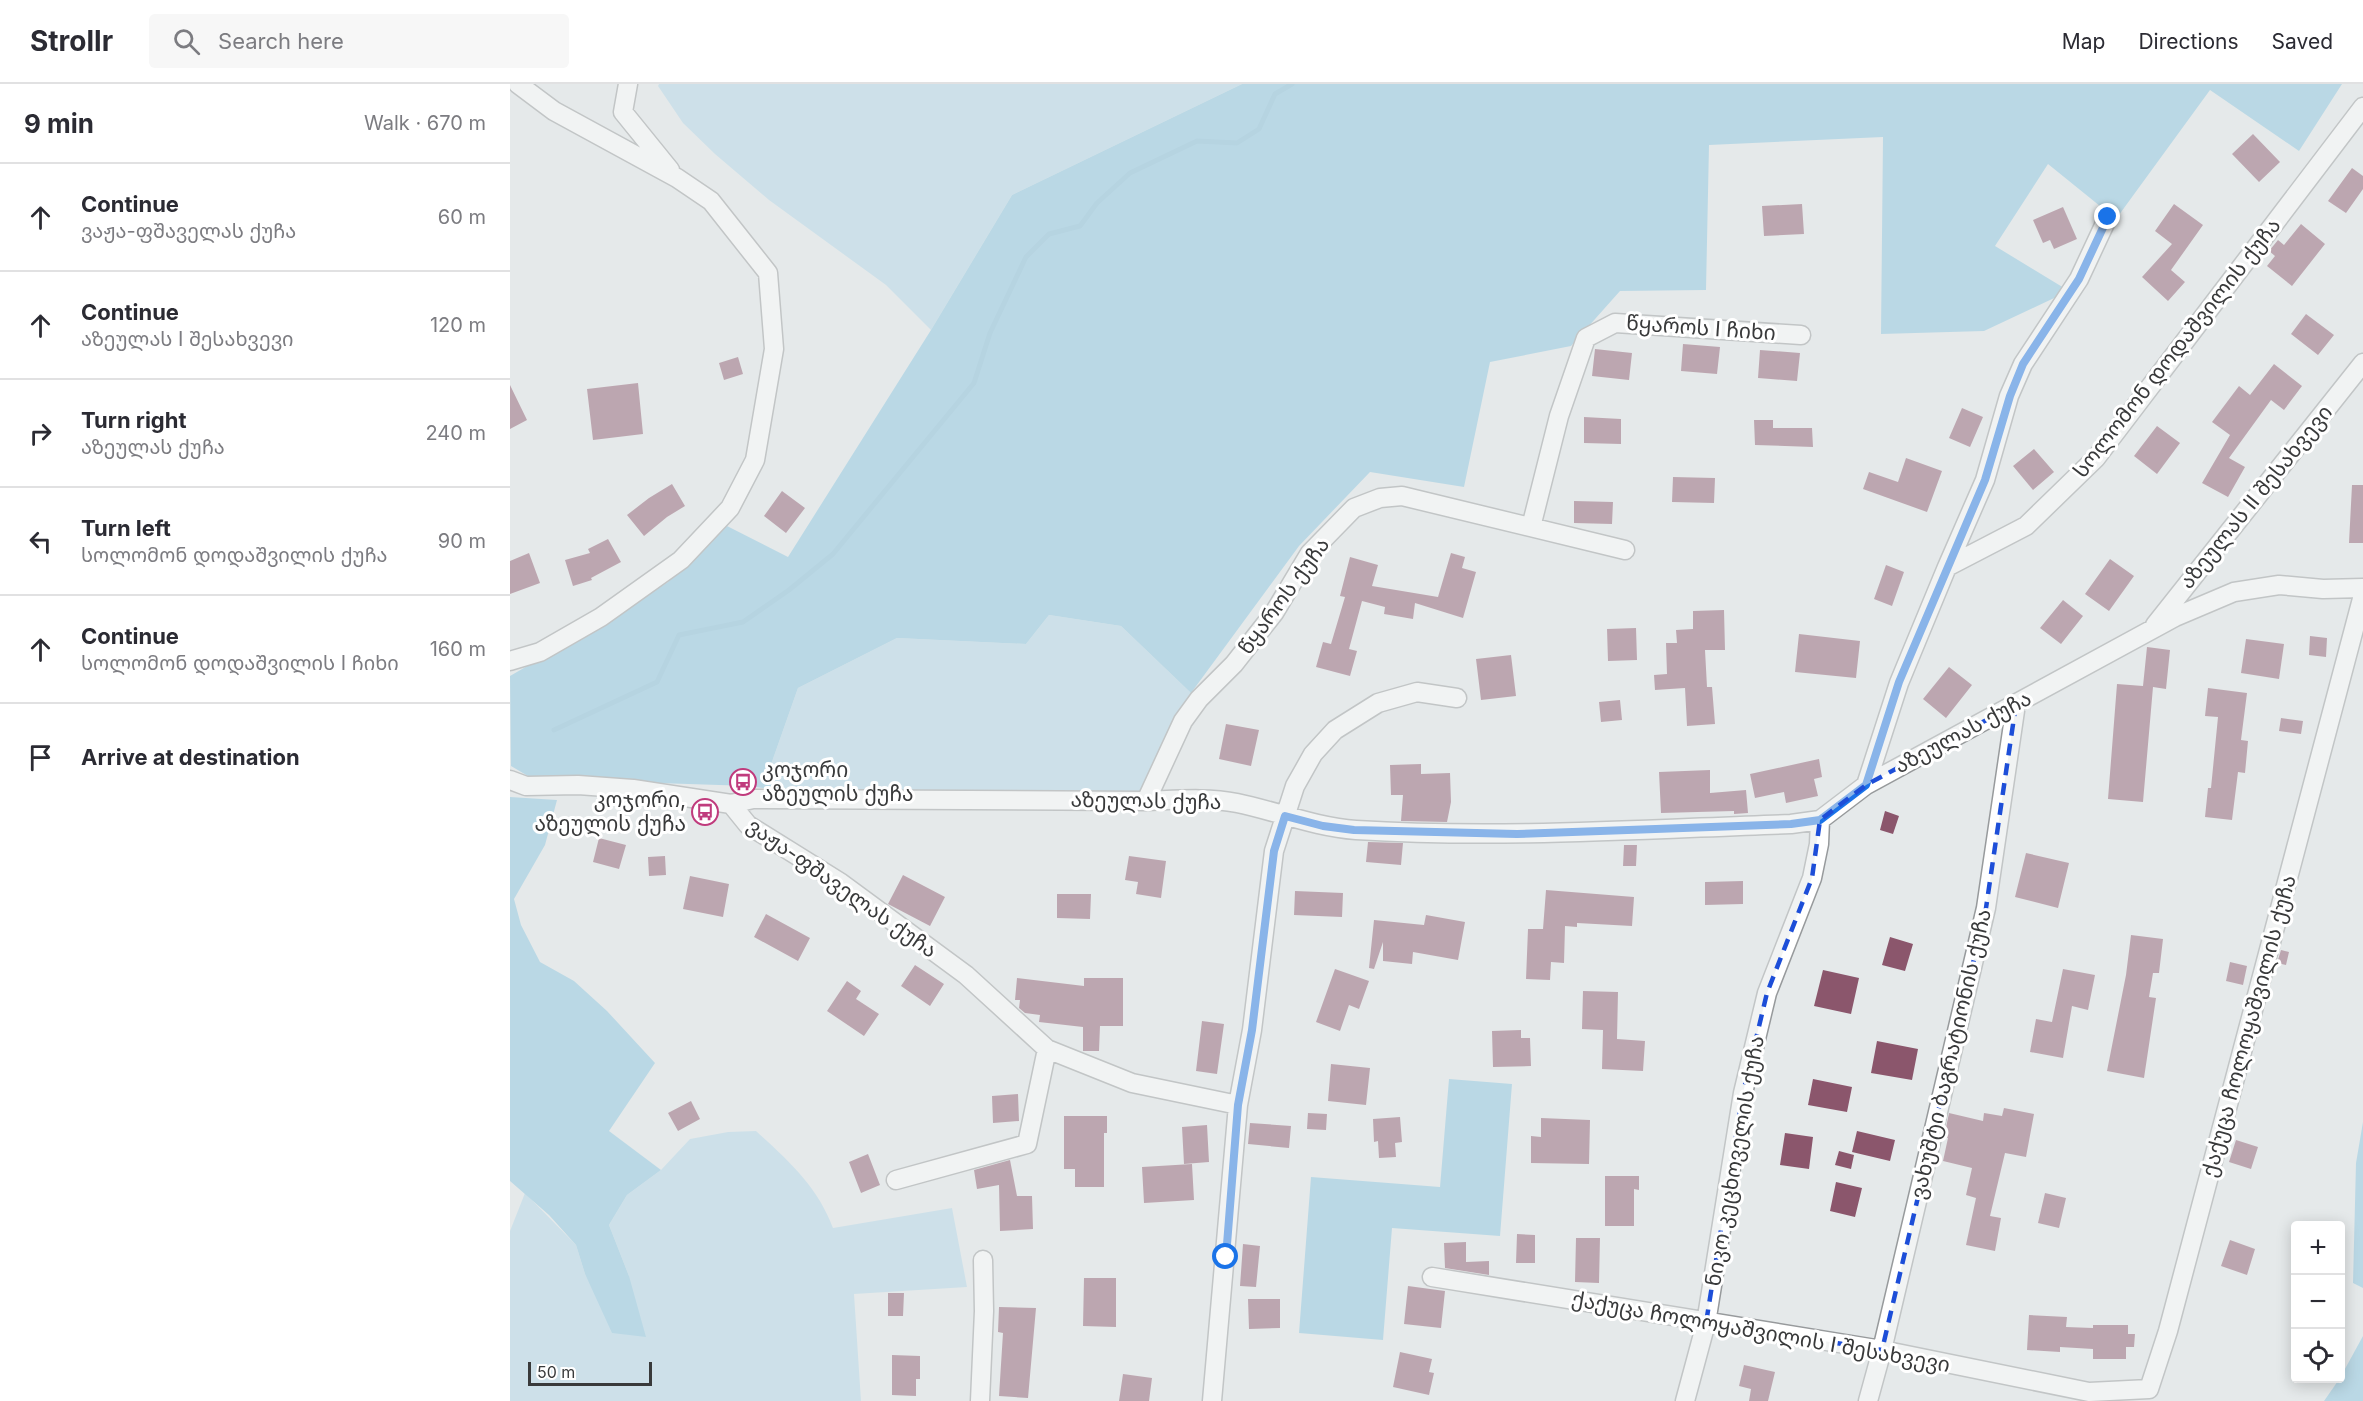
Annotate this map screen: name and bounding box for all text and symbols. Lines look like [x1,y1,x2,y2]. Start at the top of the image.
search box [149,14,569,68]
text: Strollr [30,24,113,58]
icon: search [170,25,203,58]
text: Search here [218,28,344,54]
text: Map [2062,29,2105,54]
text: Directions [2138,29,2239,54]
text: Saved [2272,29,2333,54]
text: 9 min [24,108,94,139]
text: Walk · 670 m [364,111,486,135]
text: Continue [81,191,179,217]
icon: ahead [24,201,57,234]
route end [2094,203,2120,229]
text: 60 m [438,205,486,229]
street label: სოლომონ დოდაშვილის ქუჩა [2068,213,2286,483]
text: ვაჟა-ფშაველას ქუჩა [81,219,296,243]
text: Continue [81,299,179,325]
icon: ahead [24,309,57,342]
street label: წყაროს I ჩიხი [1625,310,1777,345]
text: 120 m [430,313,486,337]
text: აზეულას I შესახვევი [81,327,294,351]
street label: აზეულას II შესახვევი [2174,400,2338,594]
text: Turn right [81,407,187,433]
icon: right [24,417,57,450]
text: 240 m [425,421,486,445]
text: აზეულას ქუჩა [81,435,225,459]
text: Turn left [81,515,171,541]
icon: left [24,525,57,558]
text: 90 m [438,529,486,553]
street label: წყაროს ქუჩა [1233,532,1334,659]
text: სოლომონ დოდაშვილის ქუჩა [81,543,388,567]
text: Continue [81,623,179,649]
icon: ahead [24,633,57,666]
text: 160 m [430,637,486,661]
text: სოლომონ დოდაშვილის I ჩიხი [81,651,399,675]
street label: აზეულას ქუჩა [1890,685,2036,779]
icon: arrive [24,741,57,774]
text: Arrive at destination [81,744,300,770]
place label: კოჯორი აზეულის ქუჩა [762,757,914,807]
bus stop icon: კოჯორი აზეულის ქუჩა [728,767,758,797]
place label: კოჯორი, აზეულის ქუჩა [534,787,686,837]
street label: აზეულას ქუჩა [1070,787,1222,815]
bus stop icon: კოჯორი, აზეულის ქუჩა [690,797,720,827]
street label: ვაჟა-ფშაველას ქუჩა [742,813,942,963]
street label: ქაქუცა ჩოლოყაშვილის ქუჩა [2196,872,2302,1180]
street label: ვახუშტი ბაგრატიონის ქუჩა [1905,906,1996,1201]
street label: ნიკო კეცხოველის ქუჩა [1700,1034,1770,1288]
map controls [2291,1221,2345,1383]
button: + [2291,1221,2345,1275]
route start [1212,1243,1238,1269]
button: − [2291,1275,2345,1329]
street label: ქაქუცა ჩოლოყაშვილის I შესახვევი [1570,1286,1952,1378]
button: locate [2291,1329,2345,1383]
scale bar [528,1359,652,1386]
text: 50 m [537,1362,575,1382]

